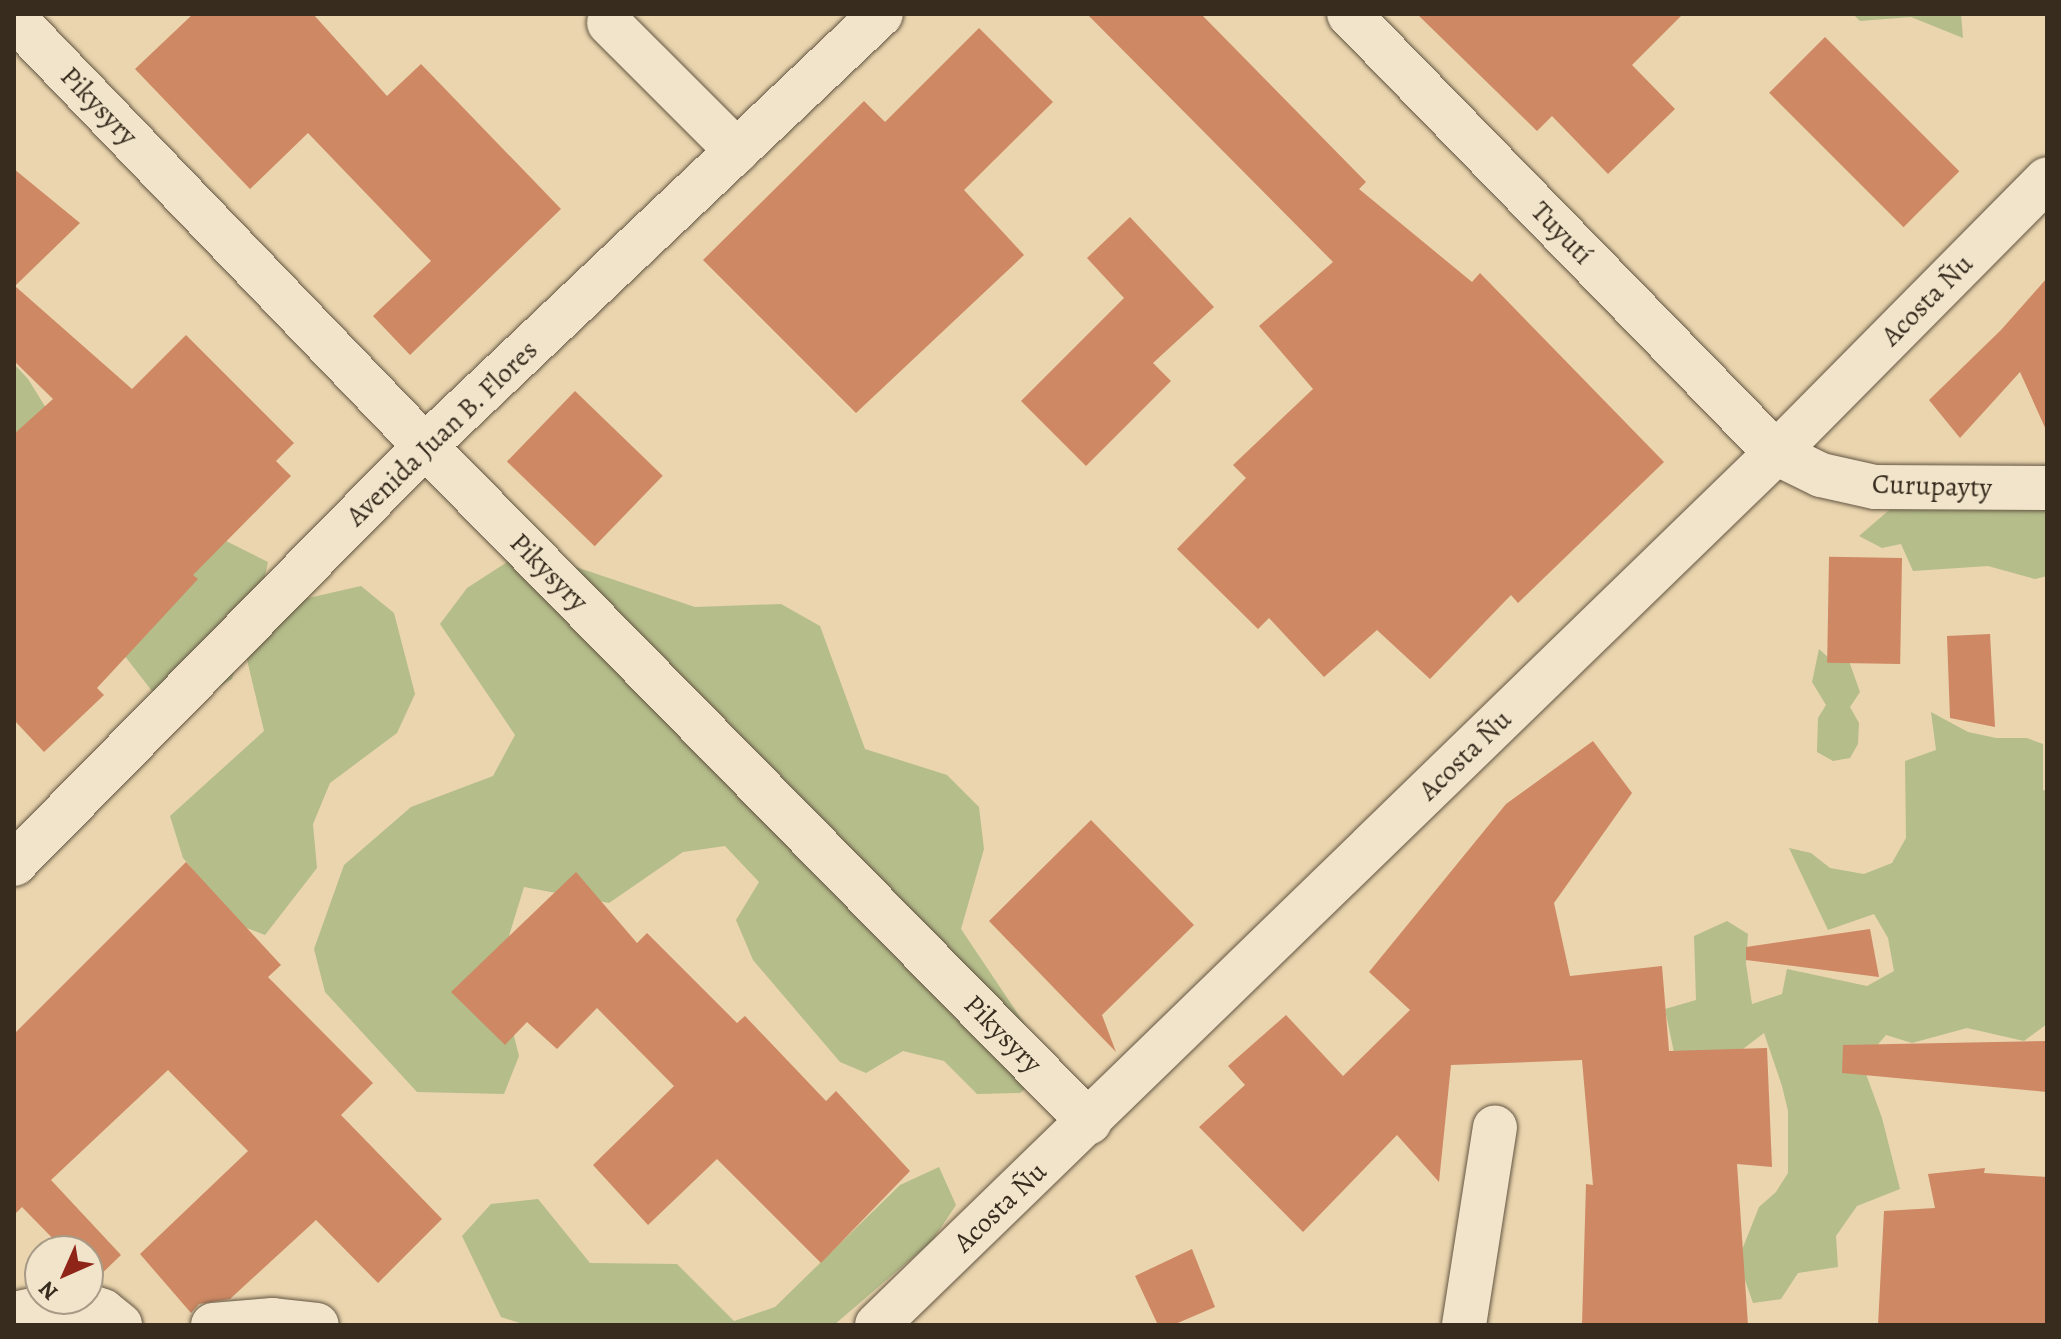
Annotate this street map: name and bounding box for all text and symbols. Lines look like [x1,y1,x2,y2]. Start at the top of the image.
street label: Pikysyry [53,60,145,152]
street label: Tuyutí [1524,195,1600,271]
street label: Acosta Ñu [1874,247,1980,353]
street label: Avenida Juan B. Flores [339,333,545,533]
street label: Curupayty [1871,467,1993,505]
street label: Pikysyry [503,526,595,618]
street label: Acosta Ñu [1412,703,1518,807]
street label: Pikysyry [957,988,1049,1080]
street label: Acosta Ñu [947,1155,1053,1259]
north arrow [24,1235,104,1315]
text: N [32,1274,65,1307]

